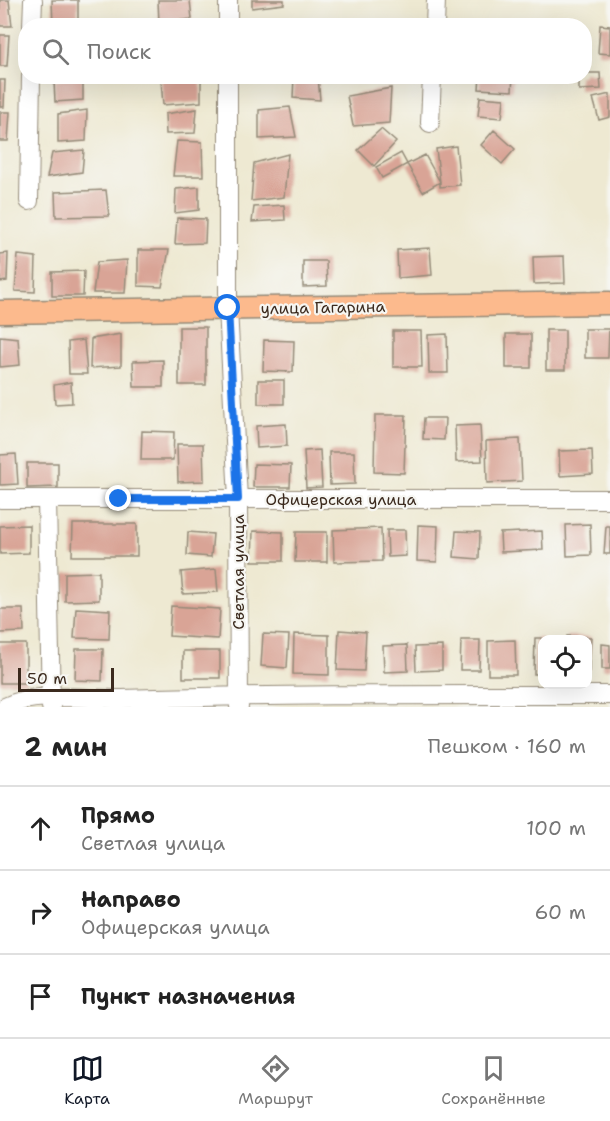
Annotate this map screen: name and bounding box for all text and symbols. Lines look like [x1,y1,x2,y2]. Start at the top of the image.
search box [18,18,592,84]
icon: search [39,35,72,68]
text: Поиск [87,37,151,66]
route start [214,294,240,320]
street label: улица Гагарина [261,296,385,319]
route end [105,485,131,511]
street label: Офицерская улица [266,489,416,510]
street label: Светлая улица [228,514,249,630]
map controls [538,635,592,689]
button: locate [538,635,592,689]
scale bar [18,665,114,692]
text: 50 m [27,668,67,689]
text: 2 мин [24,729,107,764]
text: Пешком · 160 m [428,733,586,759]
text: Прямо [81,801,155,830]
icon: ahead [24,812,57,845]
text: 100 m [526,815,586,841]
text: Светлая улица [81,830,225,856]
text: Направо [81,885,181,914]
icon: right [24,896,57,929]
text: 60 m [534,899,586,925]
text: Офицерская улица [81,914,270,940]
icon: arrive [24,980,57,1013]
text: Пункт назначения [81,982,295,1011]
tab: Карта [64,1052,110,1109]
tab: Маршрут [238,1052,313,1109]
tab: Сохранённые [441,1052,546,1109]

